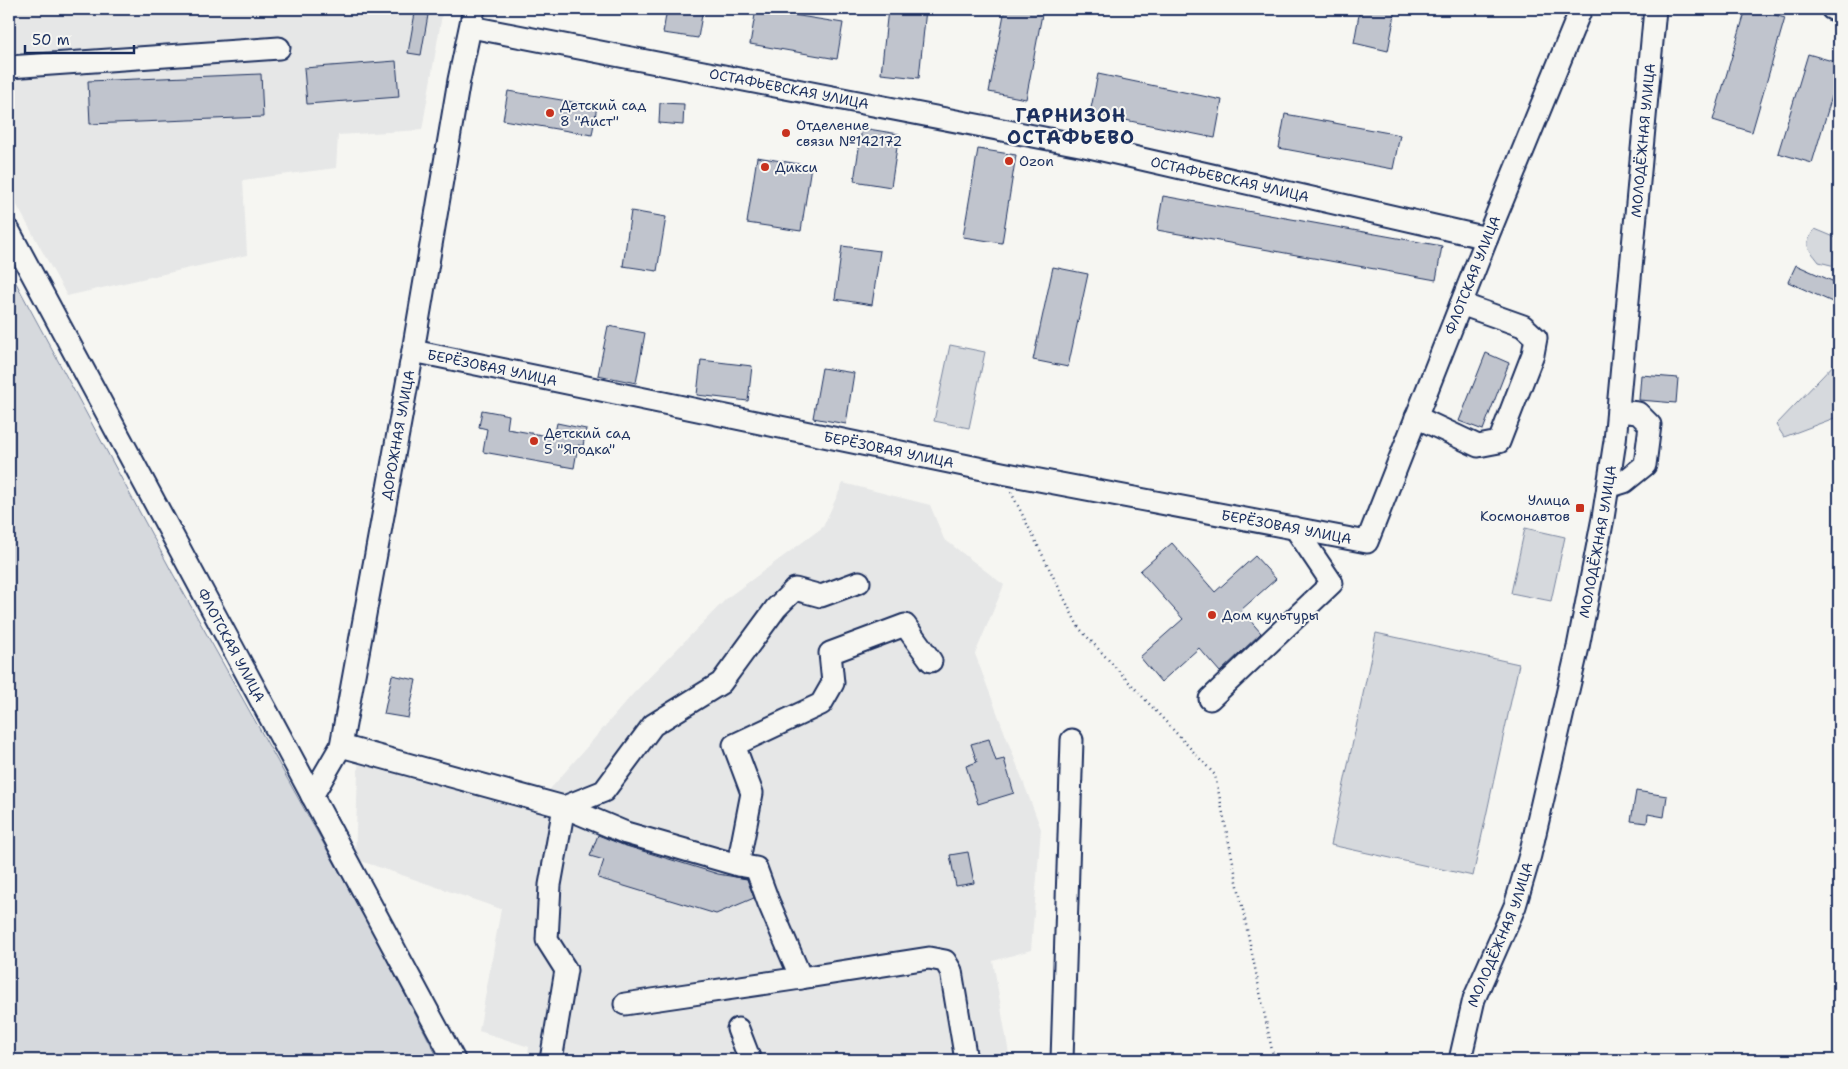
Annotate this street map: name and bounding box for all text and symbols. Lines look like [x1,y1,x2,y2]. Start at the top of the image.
scale bar [25,22,134,54]
text: 50 m [32,30,70,50]
street label: МОЛОДЁЖНАЯ УЛИЦА [1627,63,1659,218]
street label: ОСТАФЬЕВСКАЯ УЛИЦА [708,64,870,113]
place label: Детский сад 8 "Аист" [560,96,646,130]
district label: ГАРНИЗОН ОСТАФЬЕВО [1007,103,1135,150]
marker: Детский сад 8 "Аист" [544,107,556,119]
place label: Отделение связи №142172 [796,116,902,150]
marker: Отделение связи №142172 [780,127,792,139]
place label: Ozon [1019,152,1054,170]
street label: ОСТАФЬЕВСКАЯ УЛИЦА [1149,152,1311,206]
marker: Ozon [1003,155,1015,167]
place label: Дикси [775,158,818,176]
marker: Дикси [759,161,771,173]
street label: ФЛОТСКАЯ УЛИЦА [1441,213,1504,337]
street label: БЕРЁЗОВАЯ УЛИЦА [426,345,559,390]
street label: ДОРОЖНАЯ УЛИЦА [377,369,418,501]
place label: Детский сад 5 "Ягодка" [544,424,630,458]
street label: БЕРЁЗОВАЯ УЛИЦА [822,427,956,472]
marker: Детский сад 5 "Ягодка" [528,435,540,447]
street label: МОЛОДЁЖНАЯ УЛИЦА [1575,464,1620,620]
place label: Улица Космонавтов [1480,491,1570,525]
marker: Улица Космонавтов [1574,502,1586,514]
street label: БЕРЁЗОВАЯ УЛИЦА [1220,506,1353,548]
street label: ФЛОТСКАЯ УЛИЦА [193,585,269,705]
place label: Дом культуры [1222,606,1319,624]
marker: Дом культуры [1206,609,1218,621]
street label: МОЛОДЁЖНАЯ УЛИЦА [1463,860,1536,1009]

